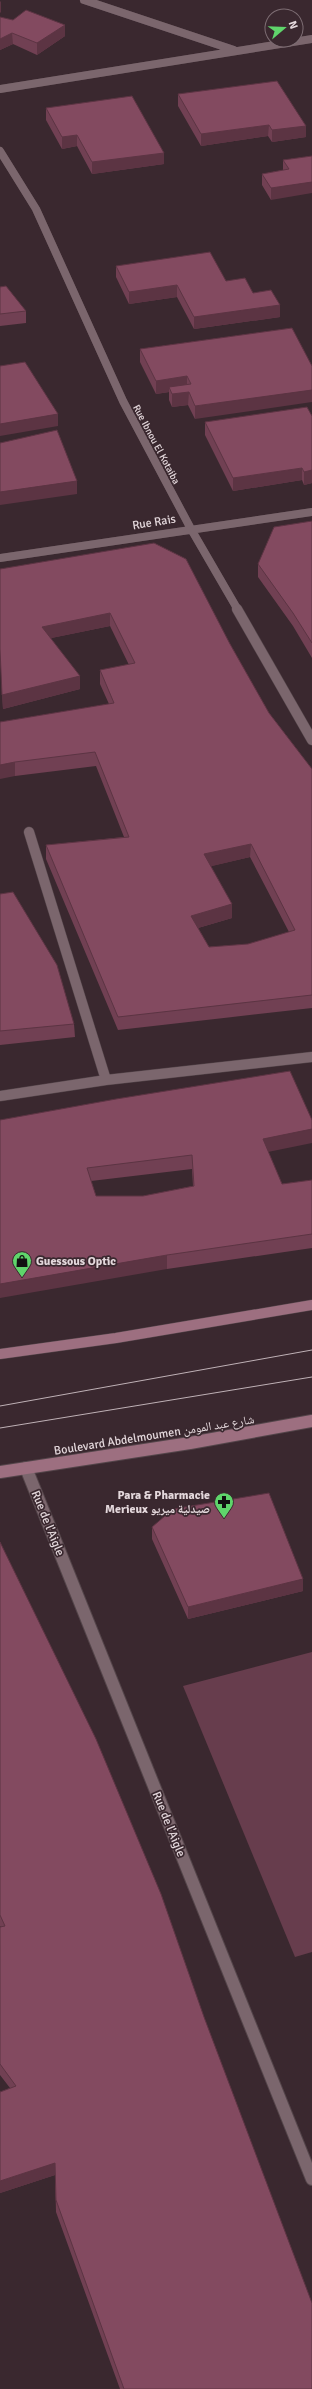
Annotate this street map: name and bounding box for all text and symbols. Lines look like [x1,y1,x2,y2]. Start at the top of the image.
north arrow [264,8,304,48]
text: N [286,19,300,31]
street label: Rue Ibnou El Kotaiba [130,403,182,486]
street label: Rue Rais [131,512,177,533]
shop icon: Guessous Optic [11,1250,33,1278]
place label: Guessous Optic [36,1254,116,1269]
street label: Boulevard Abdelmoumen شارع عبد المومن [53,1412,255,1459]
street label: Rue de l'Aigle [28,1488,67,1558]
place label: Para & Pharmacie Merieux صيدلية ميريو [105,1488,210,1517]
pharmacy icon: Para & Pharmacie Merieux صيدلية ميريو [213,1491,235,1519]
street label: Rue de l'Aigle [149,1789,188,1859]

